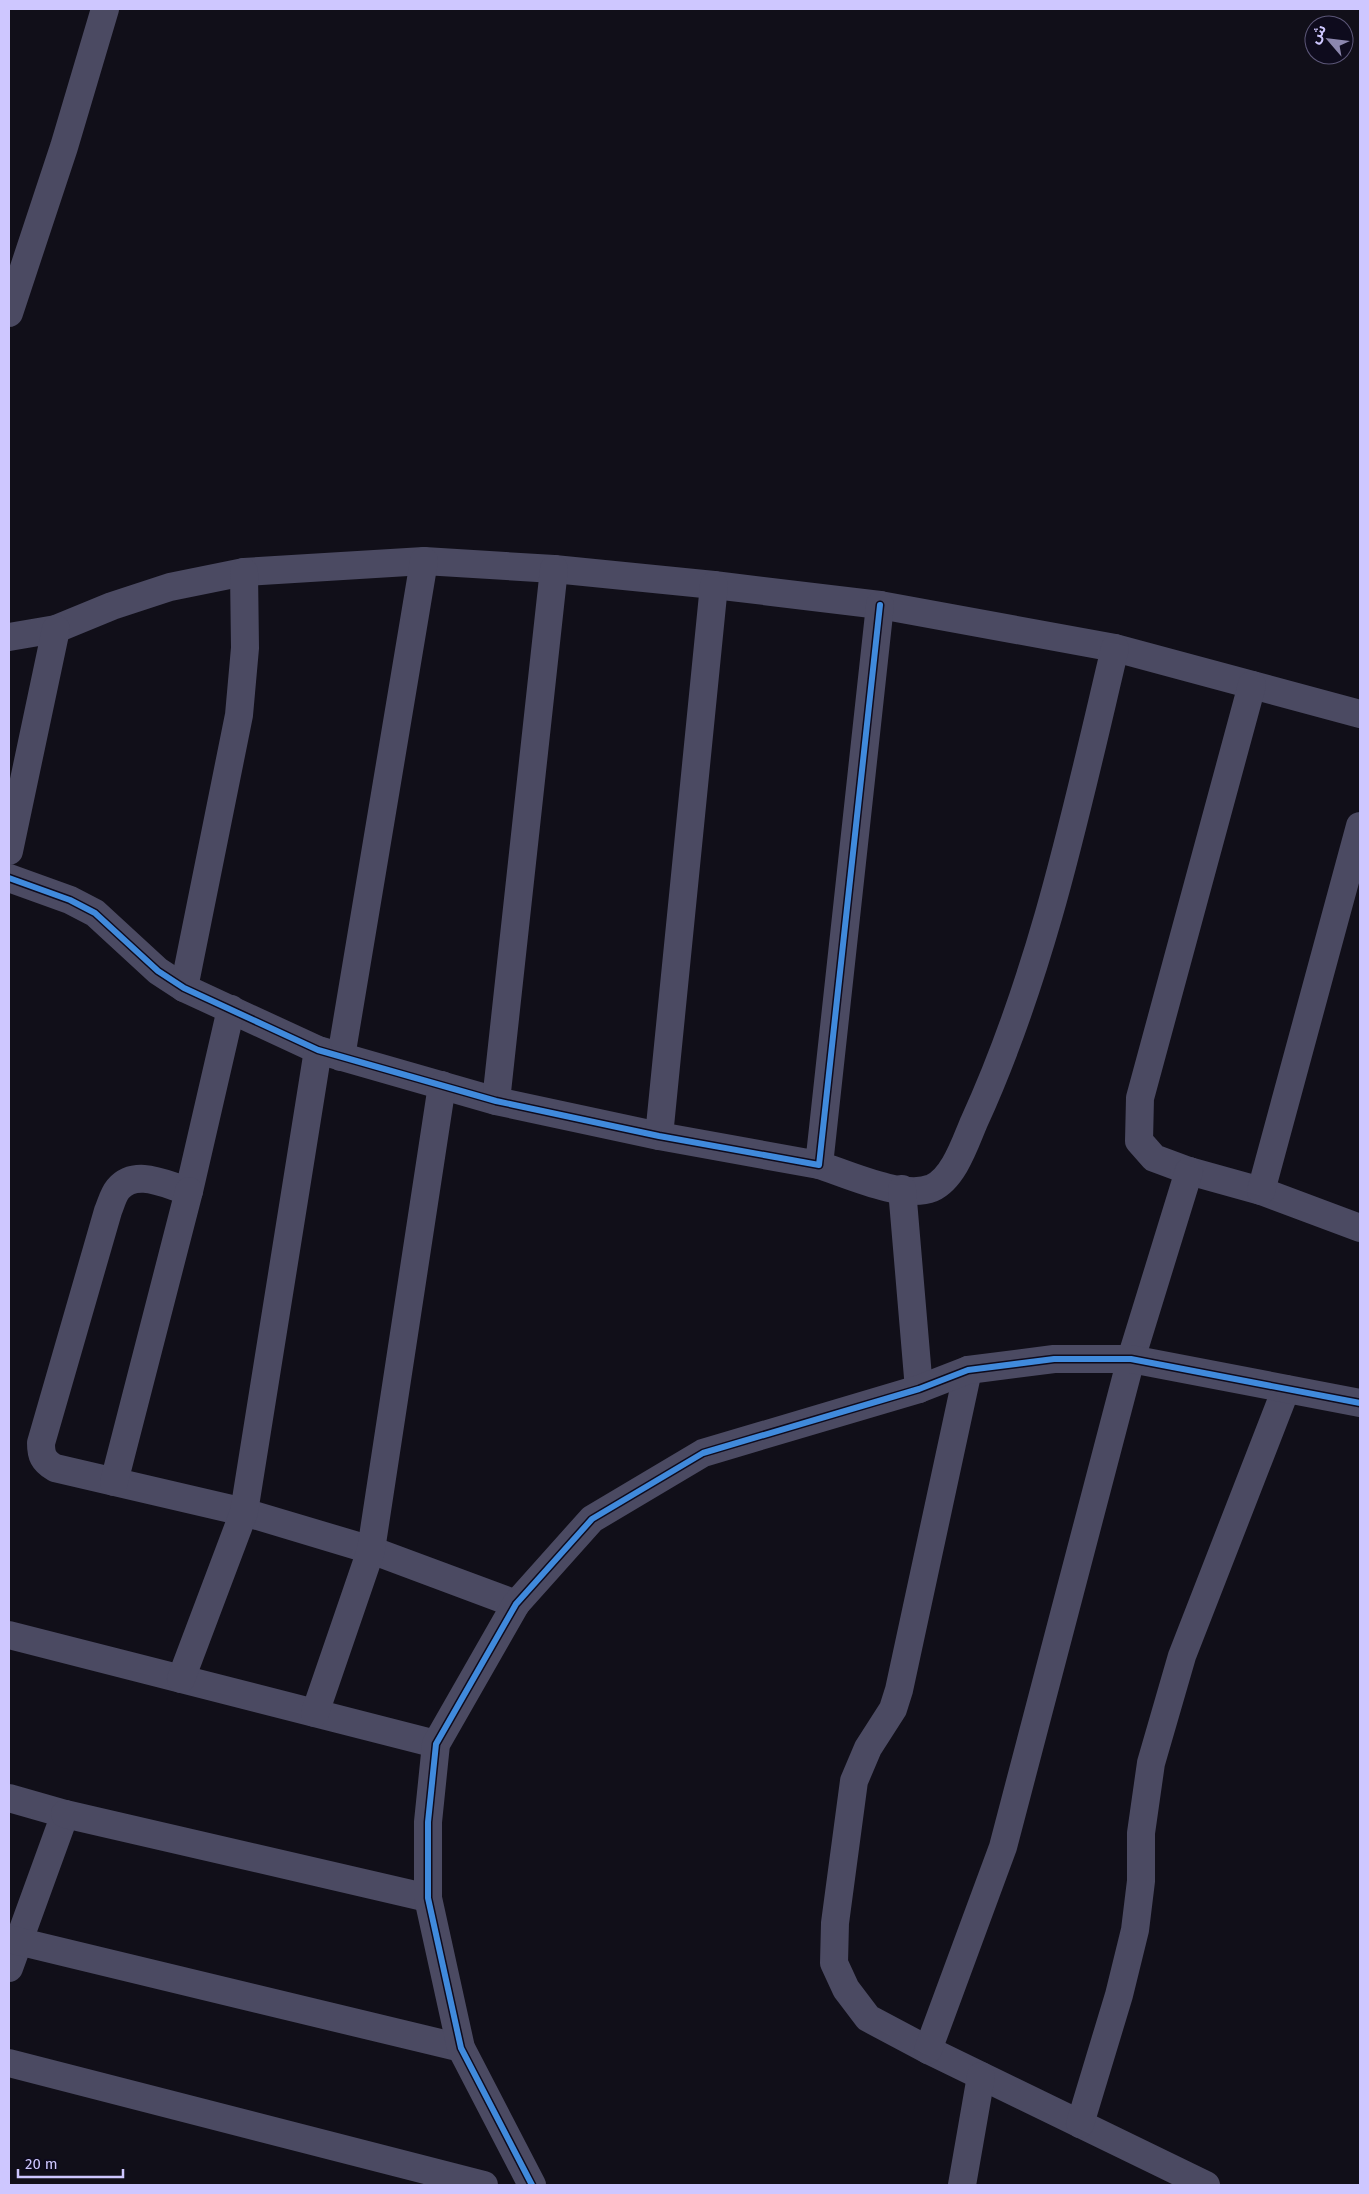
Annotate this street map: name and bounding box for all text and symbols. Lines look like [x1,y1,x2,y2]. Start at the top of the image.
north arrow [1304,15,1354,65]
text: ش [1306,22,1330,47]
scale bar [18,2146,122,2178]
text: 20 m [25,2155,58,2173]

